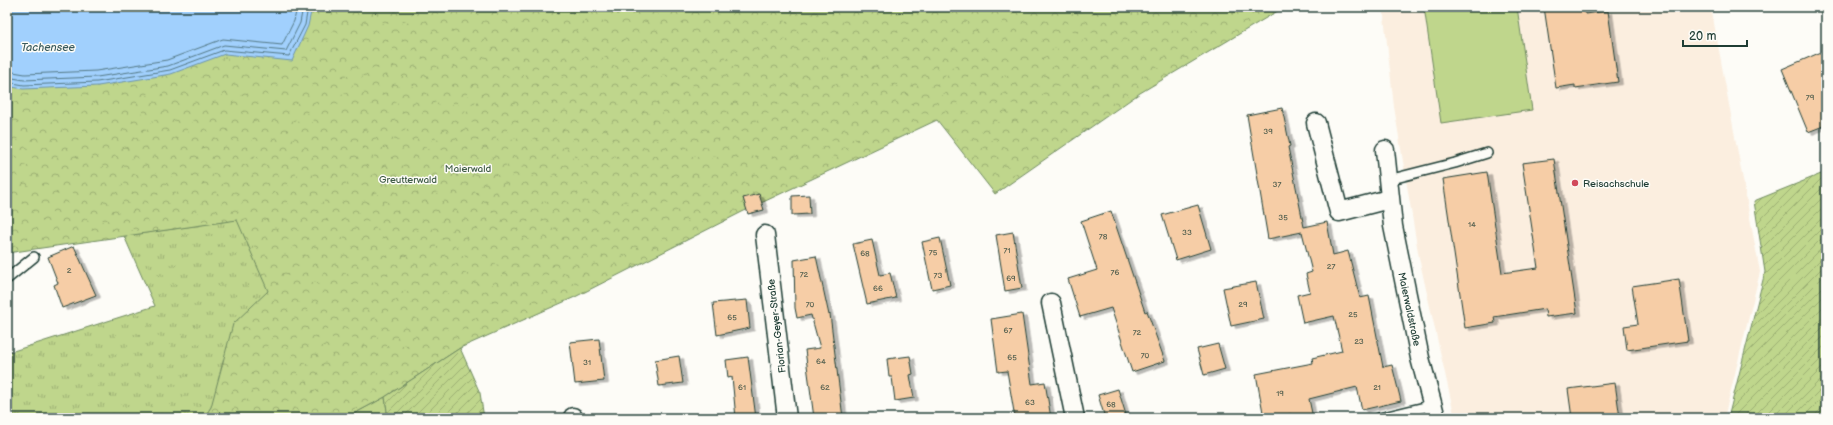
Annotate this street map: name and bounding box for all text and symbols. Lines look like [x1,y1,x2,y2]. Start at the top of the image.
scale bar [1683,22,1747,48]
text: 20 m [1689,29,1716,44]
water label: Tachensee [21,41,76,54]
house number: 79 [1806,93,1815,102]
house number: 39 [1263,127,1273,136]
park label: Maierwald [445,163,491,175]
park label: Greutterwald [379,174,437,186]
marker: Reisachschule [1570,178,1580,188]
place label: Reisachschule [1583,178,1649,190]
house number: 37 [1273,180,1281,189]
house number: 35 [1278,213,1288,222]
house number: 14 [1468,220,1476,229]
house number: 33 [1182,228,1192,237]
house number: 78 [1099,232,1108,241]
house number: 71 [1003,246,1011,255]
house number: 75 [929,248,938,257]
house number: 68 [860,249,870,258]
house number: 27 [1327,262,1335,271]
house number: 2 [67,266,72,275]
house number: 76 [1111,268,1120,277]
house number: 72 [800,270,809,279]
house number: 73 [934,271,942,280]
street label: Maierwaldstraße [1395,271,1423,347]
house number: 69 [1006,274,1016,283]
street label: Florian-Geyer-Straße [765,278,789,374]
house number: 66 [873,284,883,293]
house number: 70 [806,300,815,309]
house number: 29 [1238,300,1248,309]
house number: 25 [1348,310,1358,319]
house number: 65 [727,313,737,322]
house number: 67 [1004,326,1012,335]
house number: 72 [1133,328,1142,337]
house number: 23 [1354,337,1364,346]
house number: 70 [1141,351,1150,360]
house number: 65 [1007,353,1017,362]
house number: 64 [816,357,826,366]
house number: 31 [583,358,591,367]
house number: 61 [738,383,746,392]
house number: 62 [820,383,830,392]
house number: 21 [1373,383,1381,392]
house number: 19 [1276,389,1284,398]
house number: 63 [1025,398,1035,407]
house number: 68 [1106,400,1116,409]

